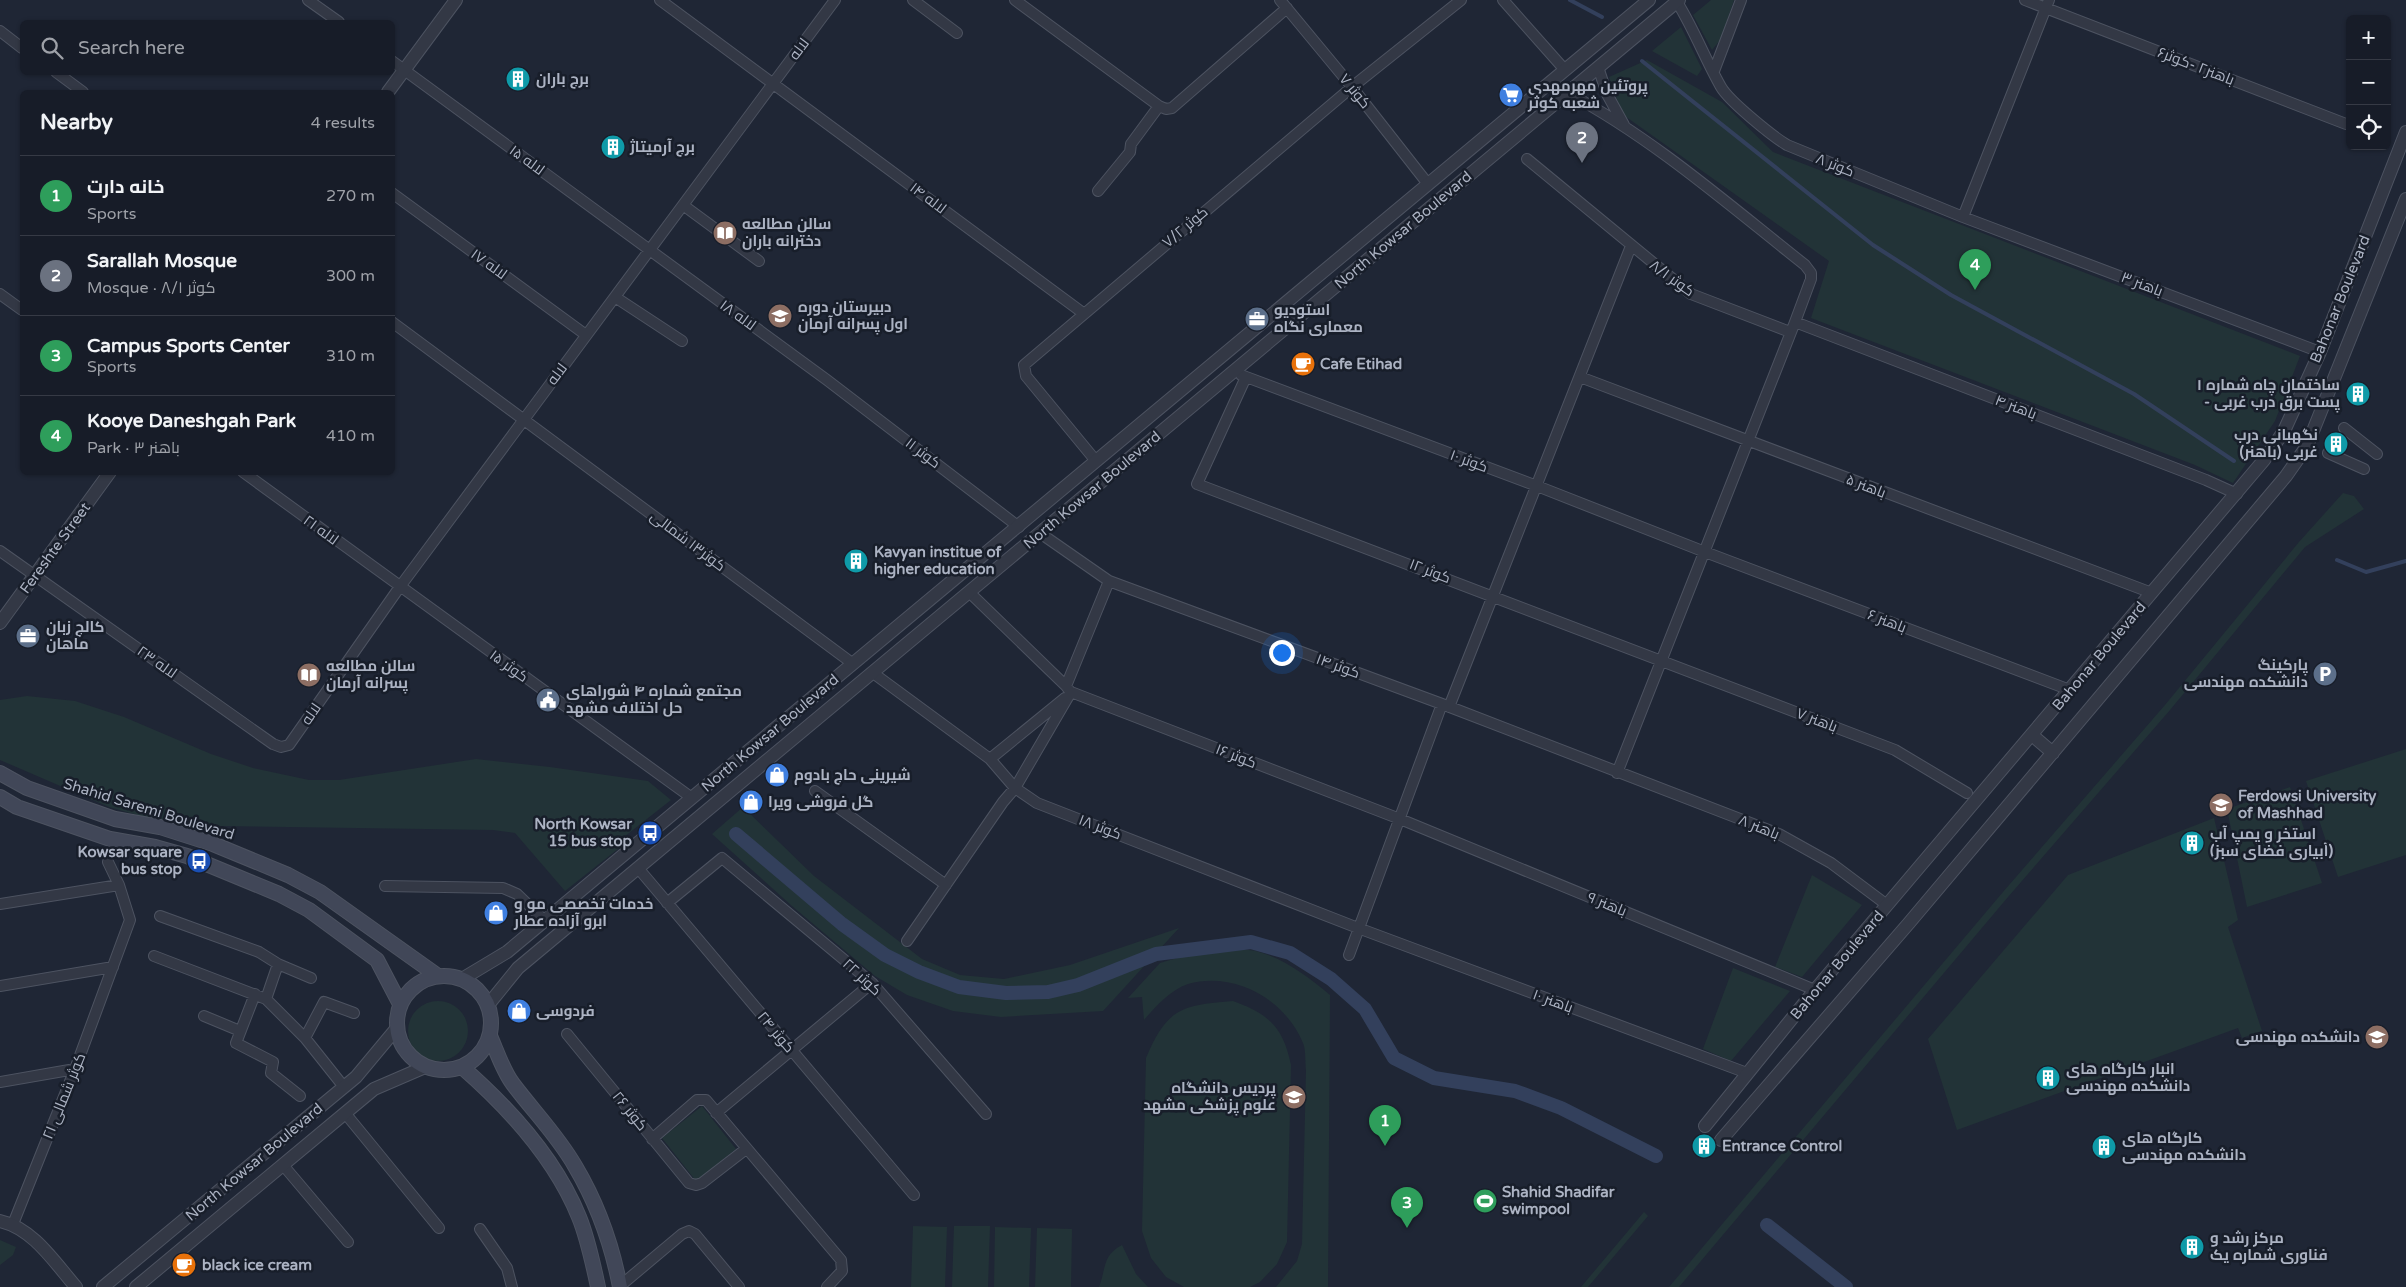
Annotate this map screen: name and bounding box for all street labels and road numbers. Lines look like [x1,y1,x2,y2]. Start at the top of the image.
street label: لاله [785,35,813,63]
street label: باهنر۲ -کوثر۶ [2155,43,2237,89]
street label: کوثر ۷ [1335,70,1375,112]
street label: لاله ۱۵ [506,141,548,179]
street label: کوثر ۸ [1813,149,1857,181]
street label: North Kowsar Boulevard [1331,167,1475,293]
street label: لاله ۱۴ [906,178,950,218]
street label: کوثر ۷/۲ [1158,203,1212,251]
street label: Bahonar Boulevard [2306,232,2374,366]
street label: لاله ۱۷ [467,245,511,283]
street label: کوثر ۸/۱ [1646,256,1698,300]
street label: باهنر ۳ [2119,268,2165,300]
street label: لاله ۱۸ [716,296,760,334]
street label: لاله [543,360,571,388]
street label: باهنر ۴ [1993,391,2039,423]
street label: North Kowsar Boulevard [1020,427,1164,553]
street label: کوثر ۱۱ [902,434,944,472]
street label: کوثر ۱۰ [1448,446,1490,476]
street label: باهنر ۵ [1843,470,1889,502]
street label: Fereshte Street [16,499,94,597]
street label: کوثر۱۳ شمالی [646,507,729,576]
street label: لاله ۲۱ [300,511,342,549]
street label: کوثر ۱۲ [1407,555,1453,587]
street label: Bahonar Boulevard [2048,598,2150,714]
street label: باهنر ۶ [1865,605,1909,637]
street label: لاله ۲۳ [134,642,180,682]
street label: کوثر ۱۵ [486,646,532,686]
street label: کوثر ۱۴ [1314,650,1362,682]
street label: North Kowsar Boulevard [698,670,842,796]
street label: لاله [297,700,325,728]
street label: باهنر ۷ [1794,704,1840,736]
street label: کوثر ۱۶ [1213,740,1259,772]
street label: Shahid Saremi Boulevard [61,774,237,844]
street label: کوثر ۱۸ [1076,811,1124,843]
street label: باهنر ۸ [1736,811,1782,843]
street label: باهنر ۹ [1585,888,1629,920]
street label: Bahonar Boulevard [1786,907,1888,1023]
street label: کوثر ۲۲ [839,955,885,999]
street label: باهنر ۱۰ [1530,985,1576,1017]
street label: کوثر ۲۴ [754,1008,798,1056]
street label: کوثر شمالی ۲۱ [39,1050,90,1142]
street label: کوثر ۲۶ [609,1088,651,1134]
street label: North Kowsar Boulevard [182,1099,326,1225]

